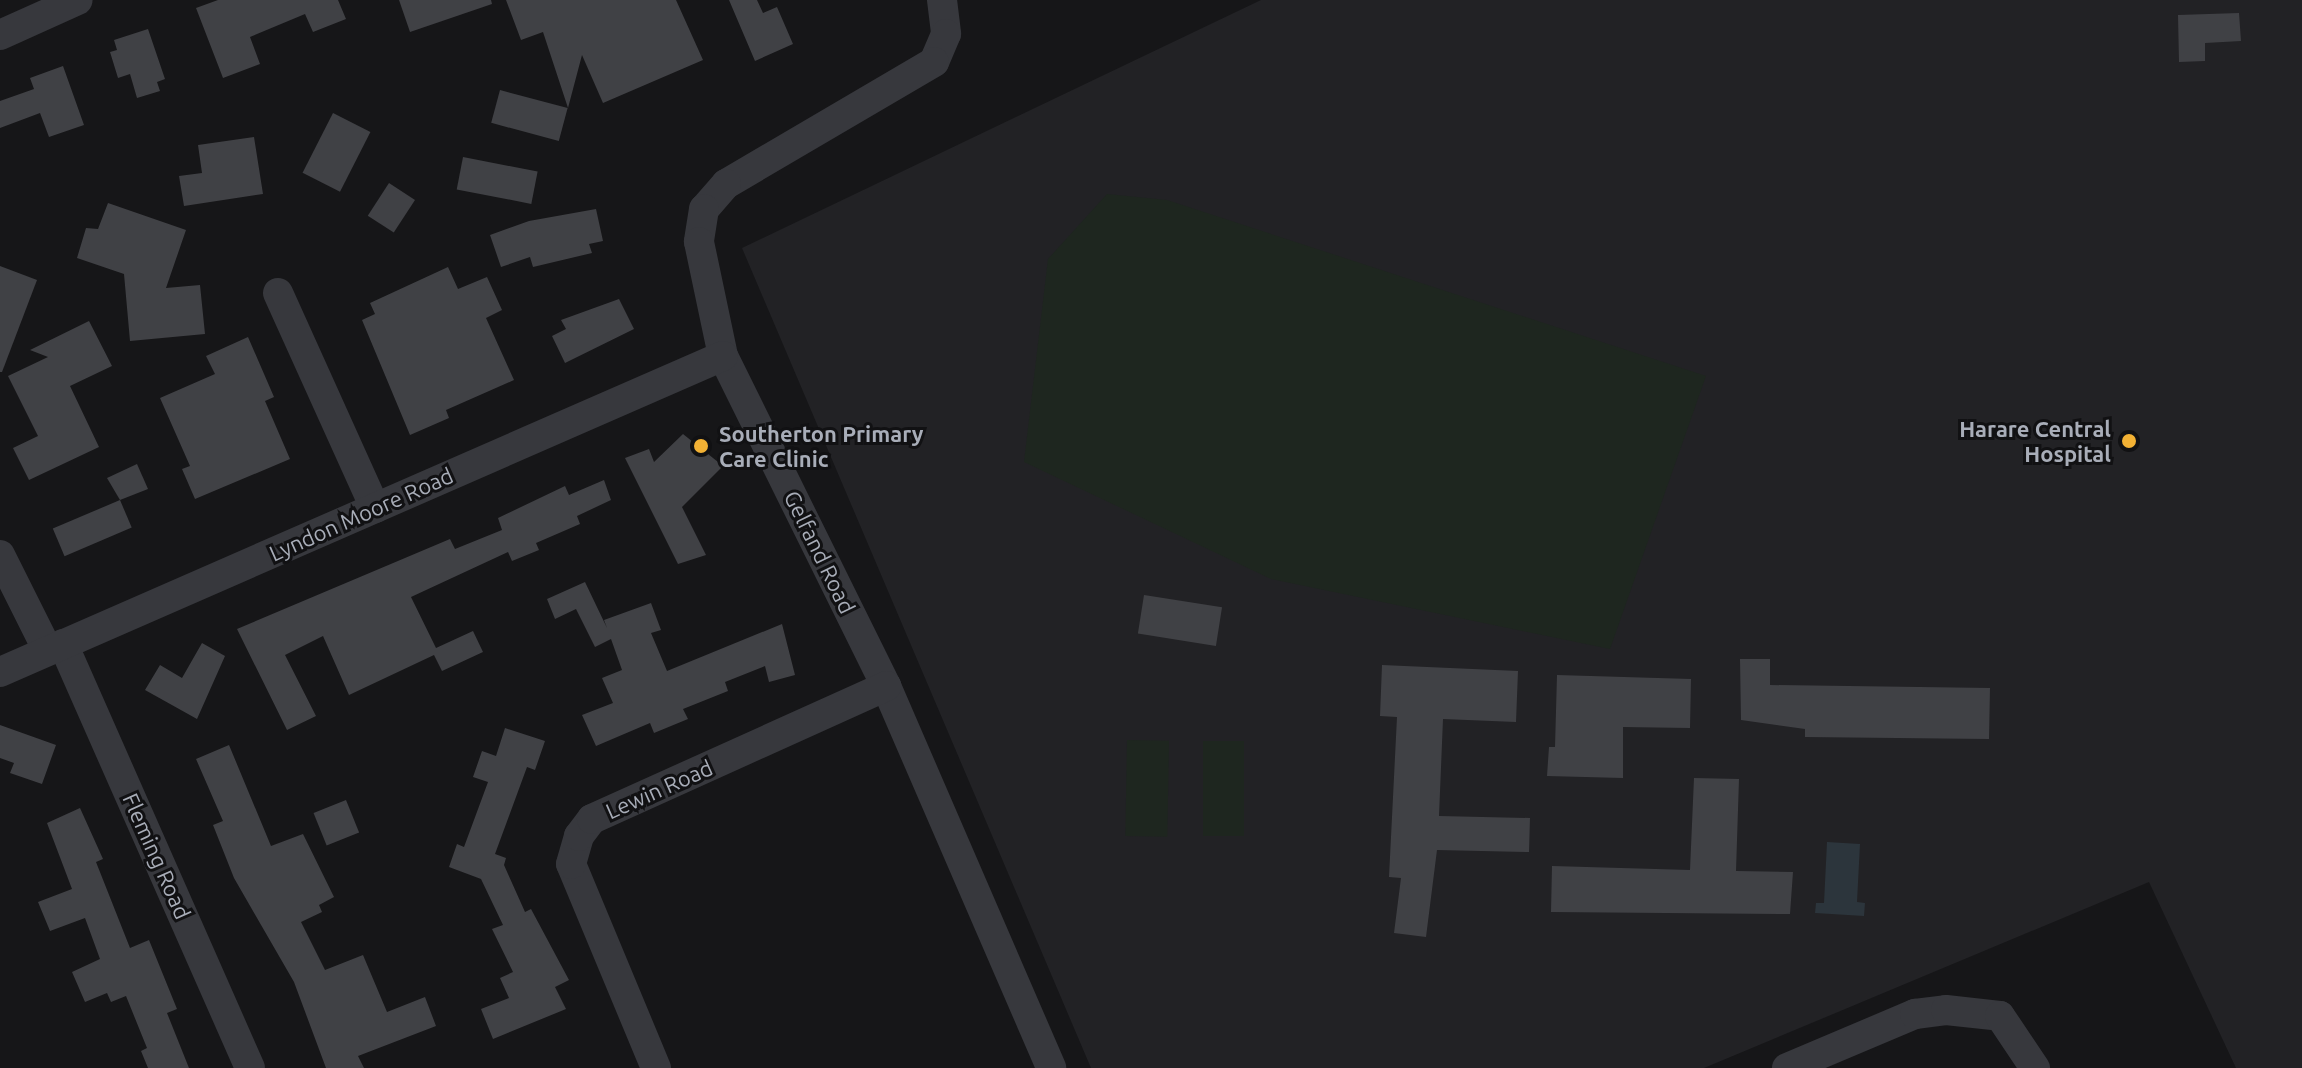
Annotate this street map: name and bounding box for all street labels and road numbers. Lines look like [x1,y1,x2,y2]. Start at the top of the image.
street label: Lyndon Moore Road [265,462,457,566]
street label: Gelfand Road [779,486,861,618]
street label: Lewin Road [602,754,716,824]
street label: Fleming Road [118,789,196,923]

